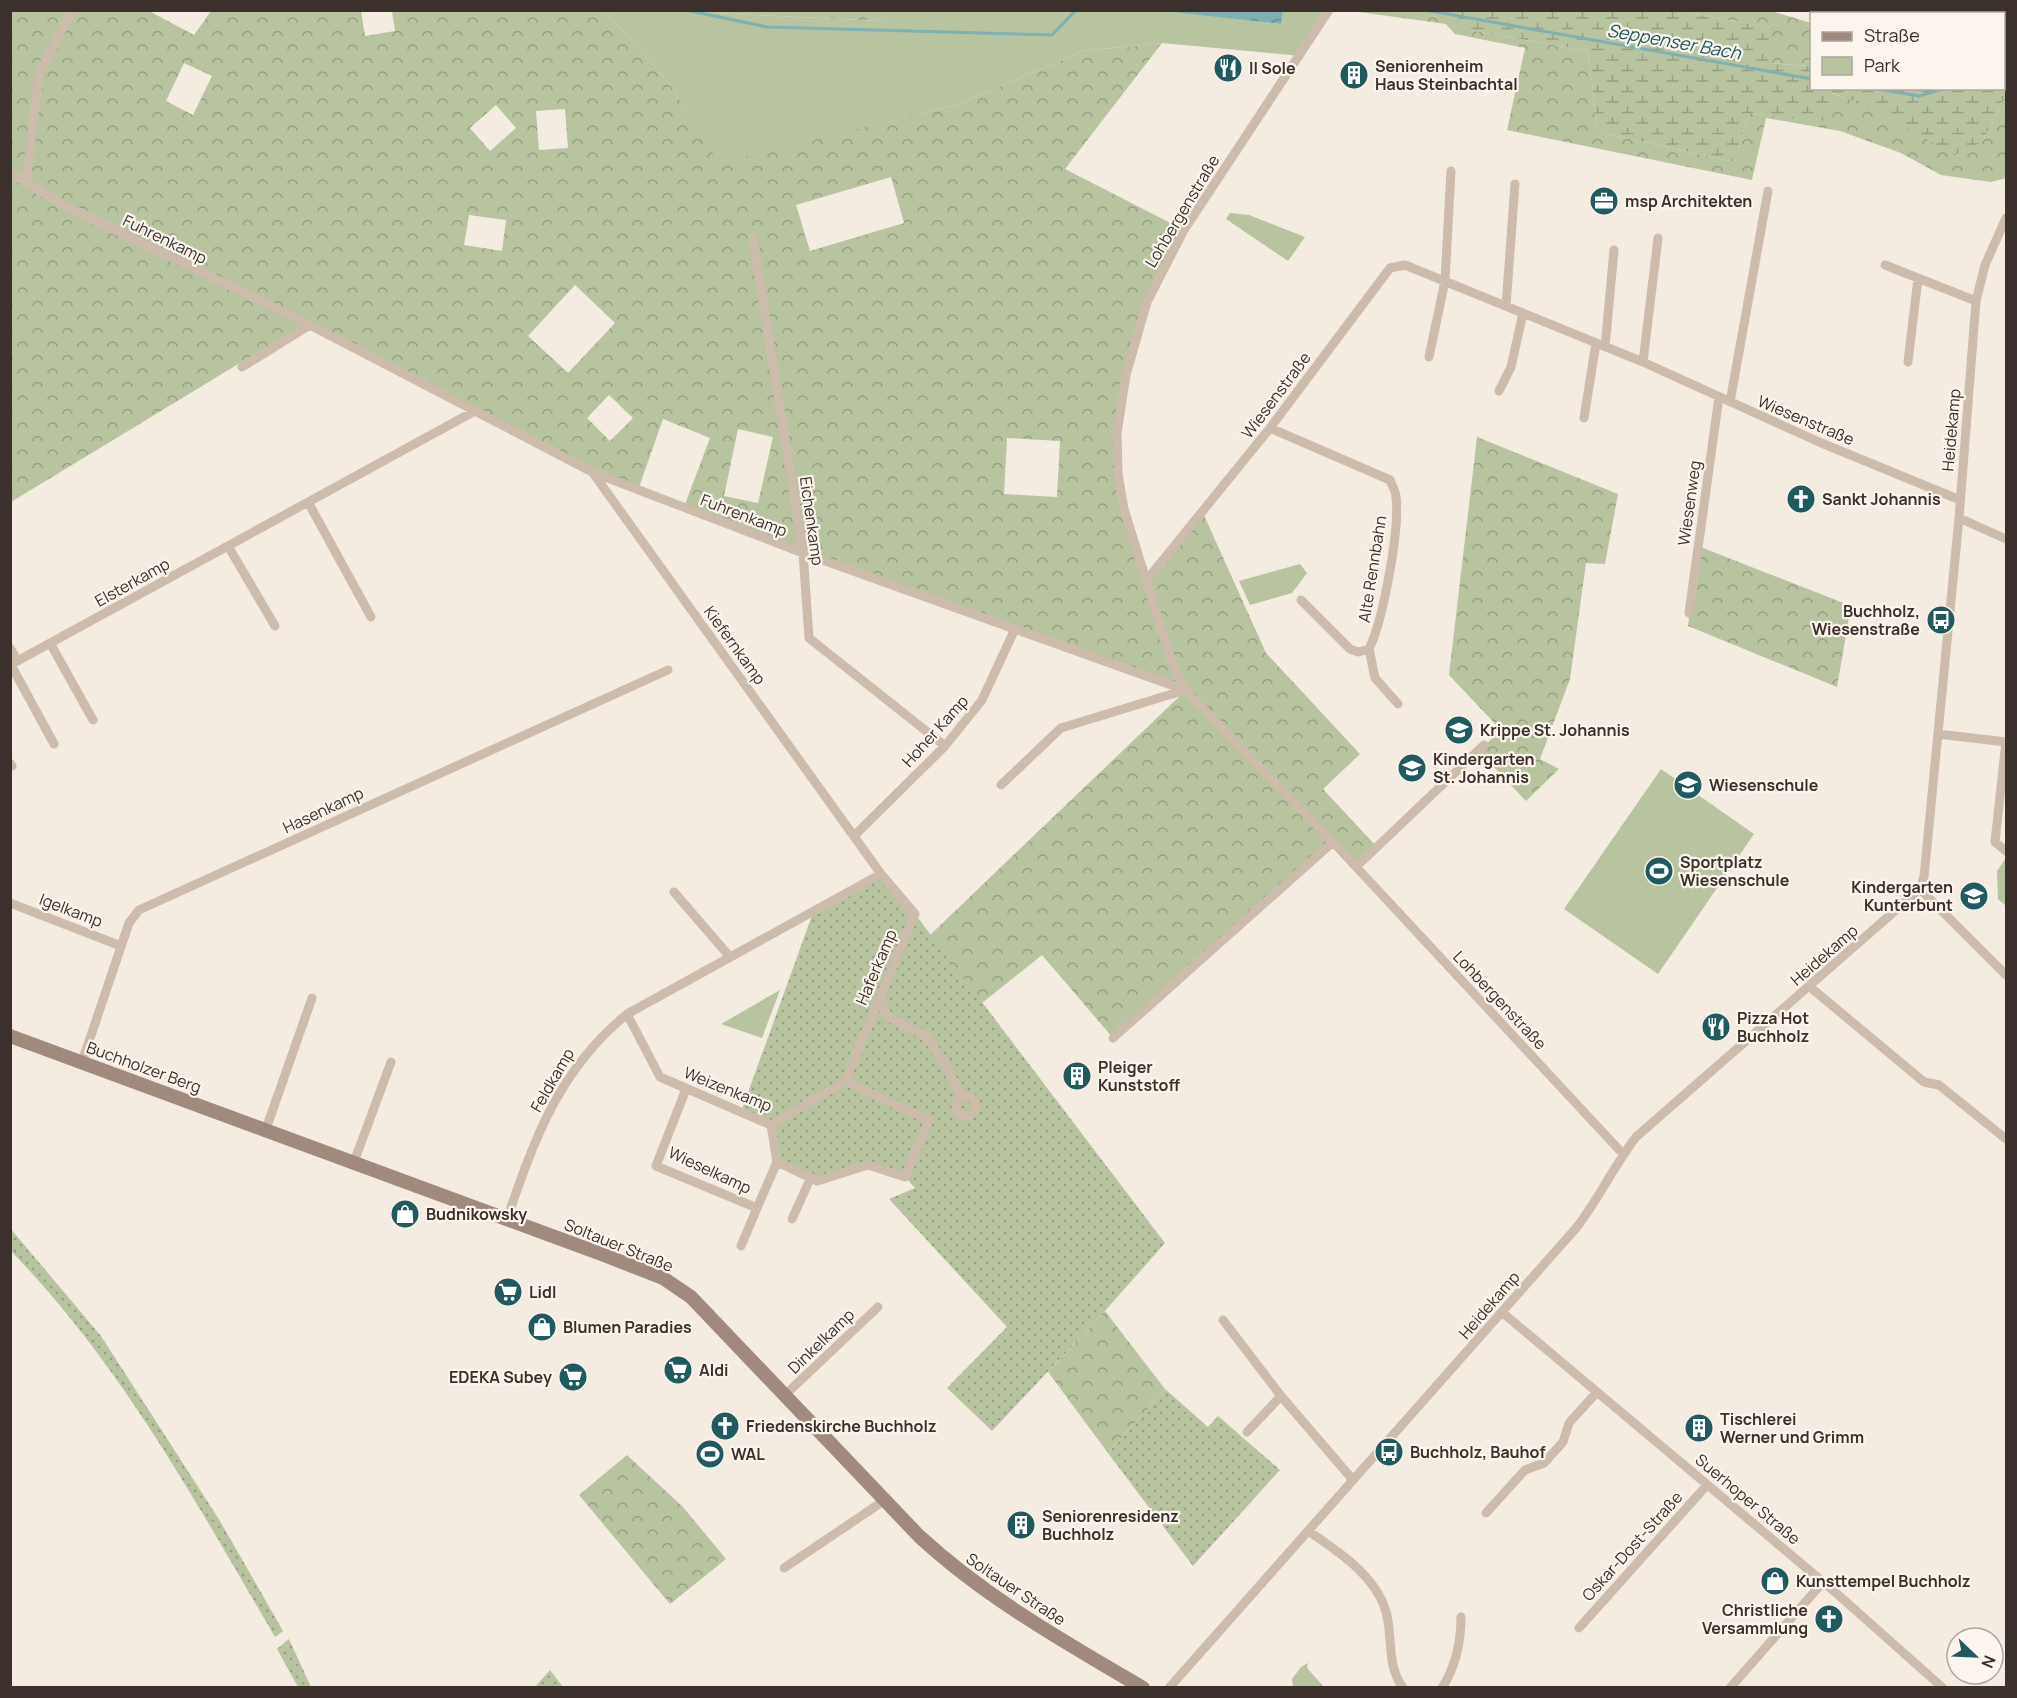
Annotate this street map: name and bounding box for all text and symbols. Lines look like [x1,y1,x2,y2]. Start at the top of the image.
legend [1810,12,2005,90]
water label: Seppenser Bach [1605,17,1744,65]
text: Straße [1864,23,1920,47]
restaurant icon: Il Sole [1212,52,1244,84]
text: Park [1864,53,1901,77]
place label: Seniorenheim Haus Steinbachtal [1375,55,1518,95]
place label: Il Sole [1249,57,1296,79]
building icon: Seniorenheim Haus Steinbachtal [1338,59,1370,91]
street label: Lohbergenstraße [1140,151,1224,271]
office icon: msp Architekten [1588,185,1620,217]
place label: msp Architekten [1625,190,1752,212]
street label: Fuhrenkamp [119,209,211,269]
street label: Wiesenstraße [1236,347,1316,443]
street label: Heidekamp [1936,388,1966,472]
street label: Wiesenstraße [1754,390,1858,450]
street label: Wiesenweg [1672,459,1706,547]
street label: Eichenkamp [795,475,829,567]
church icon: Sankt Johannis [1785,483,1817,515]
street label: Fuhrenkamp [698,488,790,542]
place label: Sankt Johannis [1822,488,1941,510]
street label: Alte Rennbahn [1353,514,1391,624]
street label: Elsterkamp [91,552,173,612]
place label: Buchholz, Wiesenstraße [1812,600,1920,640]
street label: Kiefernkamp [699,601,771,689]
bus stop icon: Buchholz, Wiesenstraße [1925,604,1957,636]
street label: Hoher Kamp [897,690,973,772]
school or university icon: Krippe St. Johannis [1443,714,1475,746]
place label: Krippe St. Johannis [1480,719,1630,741]
place label: Kindergarten St. Johannis [1433,748,1535,788]
school or university icon: Kindergarten St. Johannis [1396,752,1428,784]
school or university icon: Wiesenschule [1672,769,1704,801]
place label: Wiesenschule [1709,774,1819,796]
street label: Hasenkamp [279,782,367,838]
place label: Sportplatz Wiesenschule [1680,851,1790,891]
sports icon: Sportplatz Wiesenschule [1643,855,1675,887]
place label: Kindergarten Kunterbunt [1851,876,1953,916]
school or university icon: Kindergarten Kunterbunt [1958,880,1990,912]
street label: Igelkamp [36,888,106,932]
street label: Heidekamp [1786,920,1862,990]
street label: Haferkamp [850,926,902,1008]
street label: Lohbergenstraße [1448,946,1552,1054]
place label: Pizza Hot Buchholz [1737,1007,1809,1047]
restaurant icon: Pizza Hot Buchholz [1700,1011,1732,1043]
street label: Buchholzer Berg [84,1036,204,1098]
street label: Feldkamp [525,1044,579,1116]
place label: Pleiger Kunststoff [1098,1056,1180,1096]
building icon: Pleiger Kunststoff [1061,1060,1093,1092]
street label: Weizenkamp [681,1061,775,1117]
street label: Wieselkamp [665,1141,755,1199]
shop icon: Budnikowsky [389,1198,421,1230]
place label: Budnikowsky [426,1203,527,1225]
street label: Soltauer Straße [561,1213,677,1277]
street label: Heidekamp [1454,1267,1524,1343]
supermarket icon: Lidl [492,1276,524,1308]
place label: Lidl [529,1281,556,1303]
street label: Dinkelkamp [783,1304,859,1378]
shop icon: Blumen Paradies [526,1311,558,1343]
place label: Blumen Paradies [563,1316,692,1338]
supermarket icon: Aldi [662,1354,694,1386]
place label: Aldi [699,1359,729,1381]
supermarket icon: EDEKA Subey [557,1361,589,1393]
place label: EDEKA Subey [449,1366,552,1388]
place label: Tischlerei Werner und Grimm [1720,1408,1864,1448]
church icon: Friedenskirche Buchholz [709,1410,741,1442]
building icon: Tischlerei Werner und Grimm [1683,1412,1715,1444]
place label: Friedenskirche Buchholz [746,1415,936,1437]
bus stop icon: Buchholz, Bauhof [1373,1436,1405,1468]
sports icon: WAL [694,1438,726,1470]
place label: Buchholz, Bauhof [1410,1441,1546,1463]
place label: WAL [731,1443,765,1465]
street label: Suerhoper Straße [1691,1449,1805,1549]
street label: Oskar-Dost-Straße [1577,1486,1687,1606]
place label: Seniorenresidenz Buchholz [1042,1505,1179,1545]
building icon: Seniorenresidenz Buchholz [1005,1509,1037,1541]
street label: Soltauer Straße [962,1548,1070,1630]
shop icon: Kunsttempel Buchholz [1759,1565,1791,1597]
place label: Kunsttempel Buchholz [1796,1570,1971,1592]
place label: Christliche Versammlung [1702,1599,1808,1639]
church icon: Christliche Versammlung [1813,1603,1845,1635]
north arrow [1945,1626,2005,1686]
text: N [1976,1652,2001,1671]

